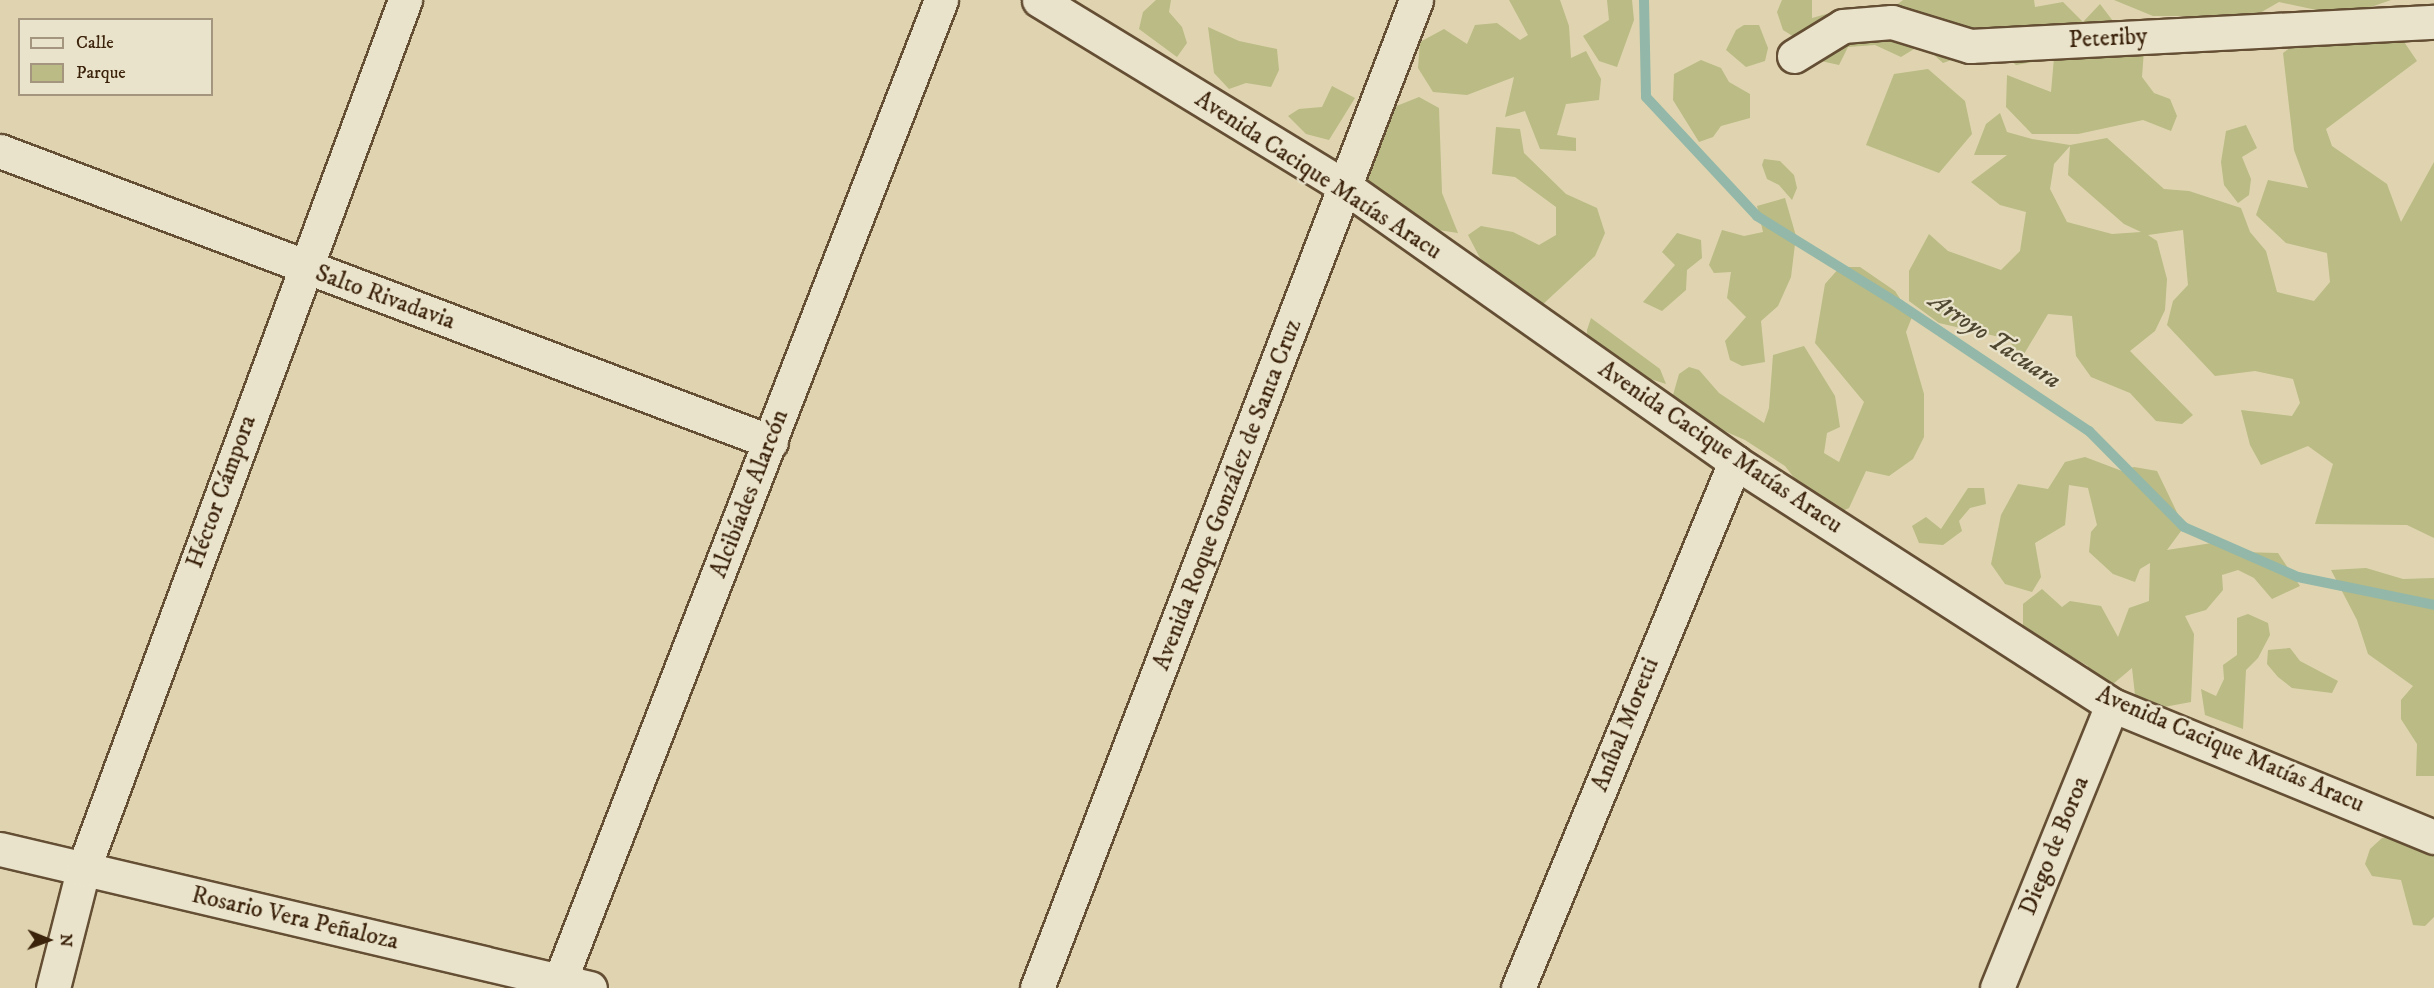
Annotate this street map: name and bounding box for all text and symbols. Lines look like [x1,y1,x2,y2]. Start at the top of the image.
legend [18,18,213,96]
street label: Peteriby [2068,23,2148,55]
text: Calle [76,32,114,54]
text: Parque [76,62,126,84]
street label: Avenida Cacique Matías Aracu [1189,85,1447,267]
street label: Salto Rivadavia [311,259,459,337]
water label: Arroyo Tacuara [1923,286,2067,396]
street label: Avenida Roque González de Santa Cruz [1148,315,1308,675]
street label: Avenida Cacique Matías Aracu [1592,355,1848,541]
street label: Alcibíades Alarcón [705,406,795,582]
street label: Héctor Cámpora [181,412,263,572]
street label: Aníbal Moretti [1586,654,1666,796]
street label: Avenida Cacique Matías Aracu [2092,680,2368,820]
street label: Diego de Boroa [2014,772,2096,920]
street label: Rosario Vera Peñaloza [189,881,401,957]
north arrow [18,910,78,970]
text: N [56,934,76,947]

